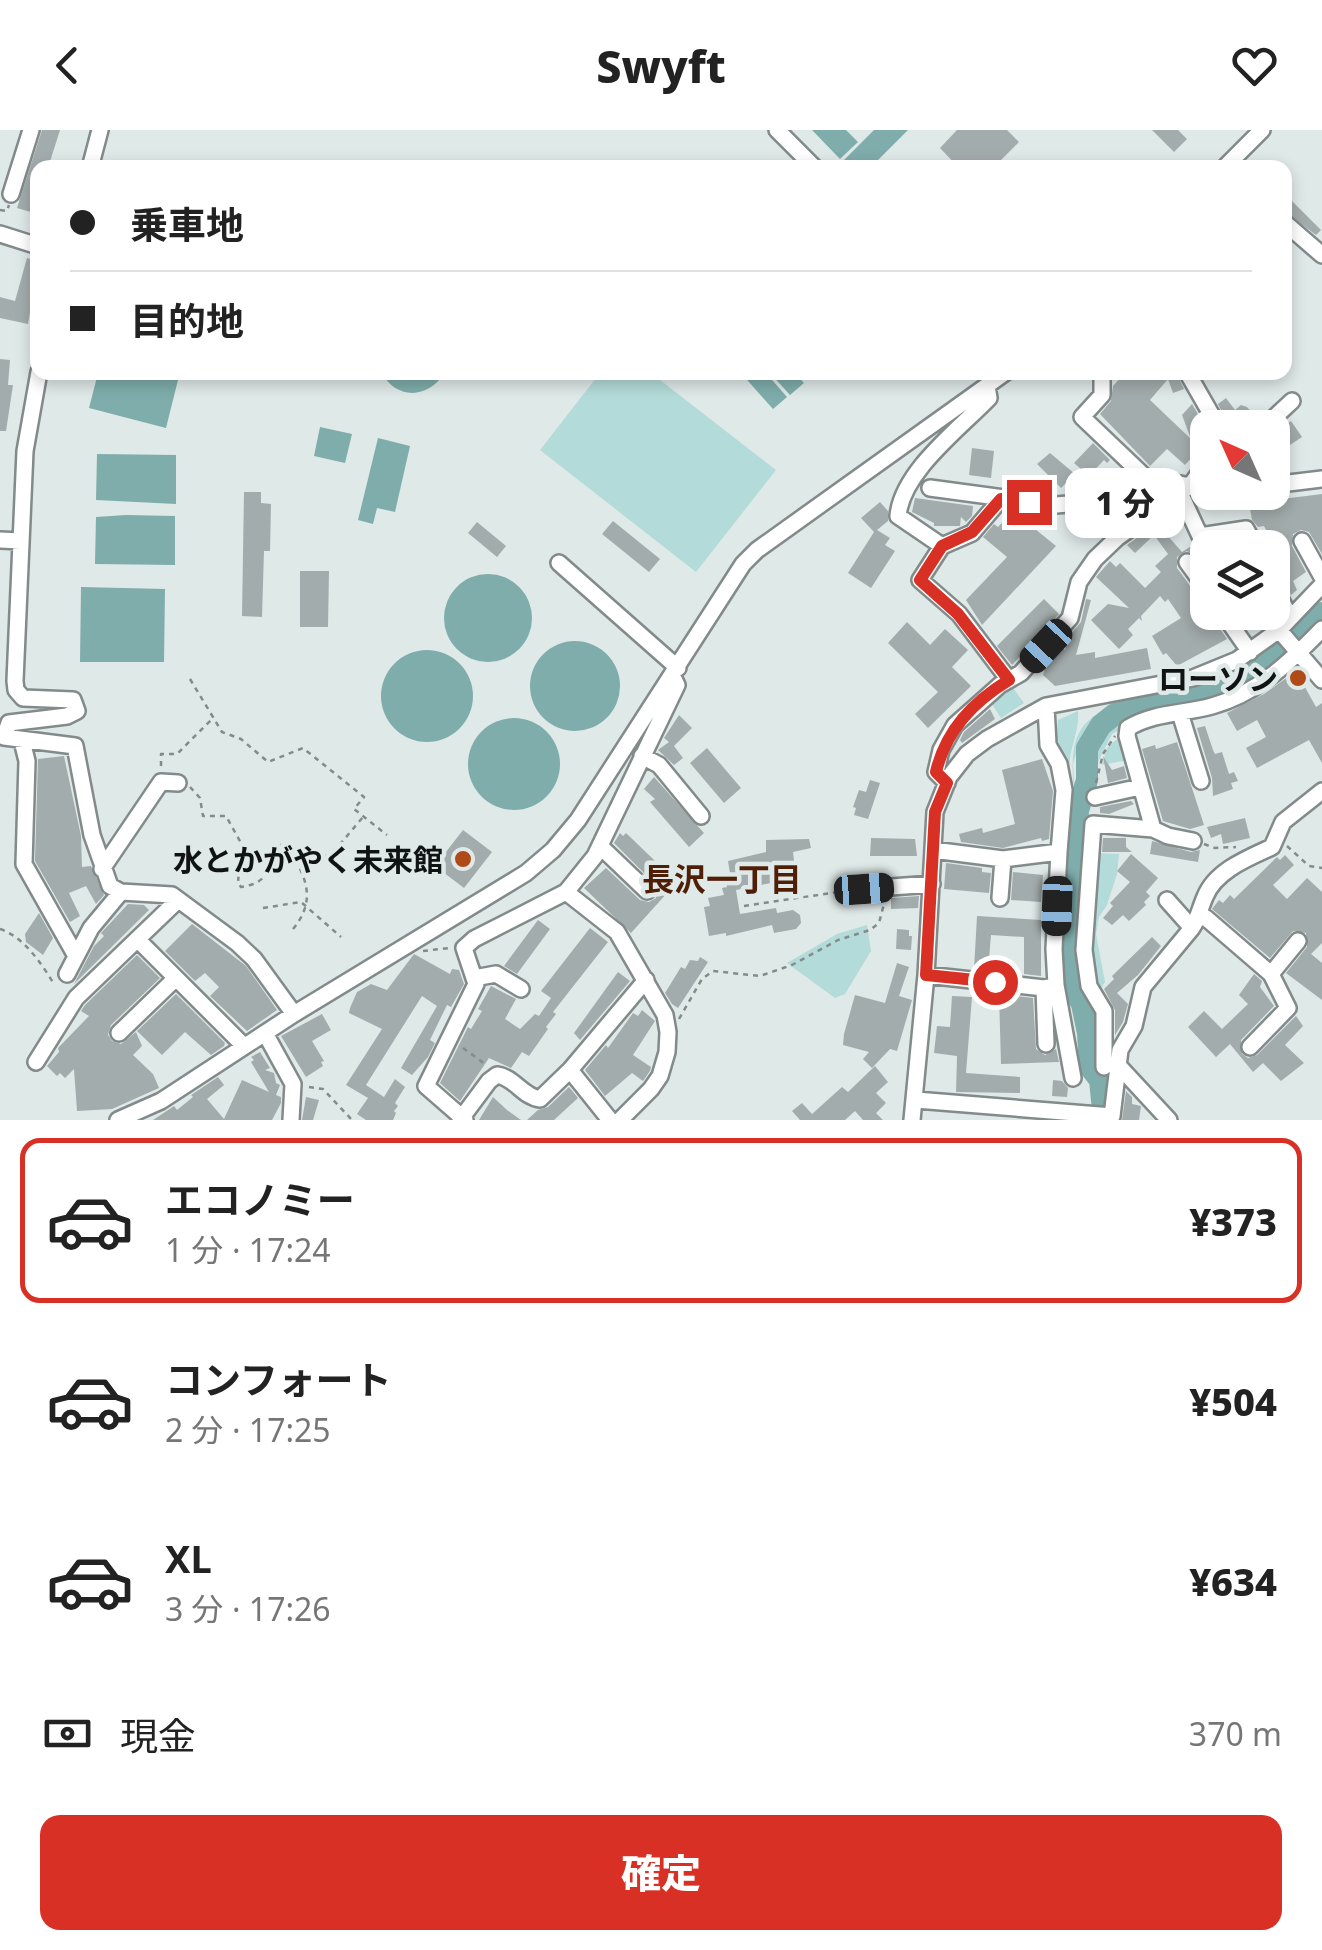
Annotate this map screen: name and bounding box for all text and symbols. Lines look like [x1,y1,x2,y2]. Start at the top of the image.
text: Swyft [596,35,726,96]
icon: back [40,38,95,93]
icon: heart [1227,38,1282,93]
text: 乗車地 [130,198,244,250]
text: 目的地 [130,294,244,346]
north arrow [1190,410,1290,510]
map controls [1190,410,1290,630]
callout: 1 分 [1064,467,1184,537]
route end [1007,480,1052,525]
text: 1 分 [1096,481,1154,524]
button: layers [1190,530,1290,630]
car [1015,614,1077,678]
place label: ローソン [1158,658,1278,699]
marker: ローソン [1287,667,1309,689]
place label: 水とかがやく未来館 [173,839,443,880]
marker: 水とかがやく未来館 [452,848,474,870]
district label: 長沢一丁目 [642,857,802,900]
car [833,872,895,906]
car [1041,875,1073,937]
route start [973,960,1018,1005]
text: エコノミー [165,1173,355,1225]
icon: car [45,1176,135,1266]
text: ¥373 [1189,1195,1277,1247]
text: 1 分 · 17:24 [165,1228,331,1271]
text: コンフォート [165,1353,392,1405]
icon: car [45,1356,135,1446]
text: ¥504 [1189,1375,1277,1427]
text: 2 分 · 17:25 [165,1408,331,1451]
text: XL [165,1532,212,1584]
icon: car [45,1536,135,1626]
text: ¥634 [1189,1555,1277,1607]
text: 3 分 · 17:26 [165,1587,331,1630]
icon: cash [40,1706,95,1761]
text: 現金 [120,1709,196,1761]
text: 370 m [1189,1712,1282,1755]
button: 確定 [40,1815,1282,1930]

